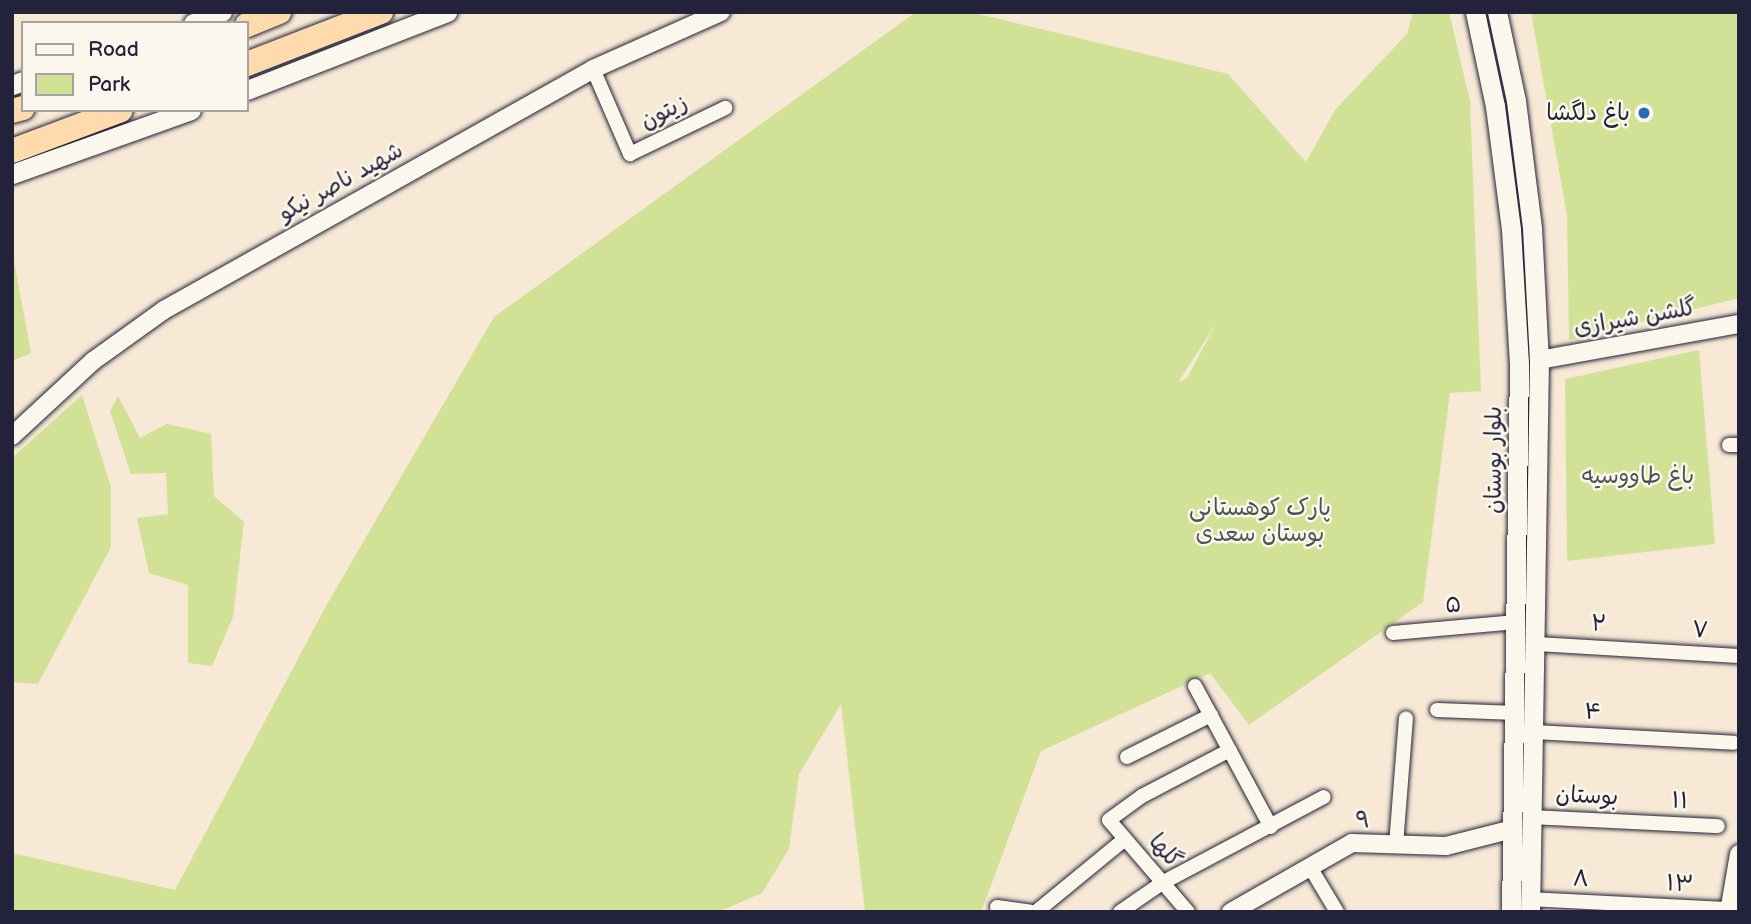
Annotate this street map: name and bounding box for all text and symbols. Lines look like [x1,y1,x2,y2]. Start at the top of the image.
legend [21,21,248,112]
text: Road [88,37,139,62]
text: Park [88,72,130,97]
street label: زیتون [636,89,692,135]
place label: باغ دلگشا [1546,99,1630,127]
marker: باغ دلگشا [1636,105,1652,121]
street label: شهید ناصر نیکو [274,137,408,227]
street label: گلشن شیرازی [1572,294,1698,342]
street label: بلوار بوستان [1480,406,1508,514]
park label: باغ طاووسیه [1582,462,1694,490]
park label: پارک کوهستانی بوستان سعدی [1189,494,1331,548]
street label: ۵ [1444,591,1462,619]
street label: ۲ [1591,610,1607,638]
street label: ۷ [1691,616,1709,644]
street label: ۴ [1584,698,1602,726]
street label: بوستان [1555,781,1619,811]
street label: ۱۱ [1671,787,1689,815]
street label: ۹ [1355,807,1371,835]
street label: گلها [1143,828,1187,874]
street label: ۸ [1572,865,1590,893]
street label: ۱۳ [1666,870,1694,898]

